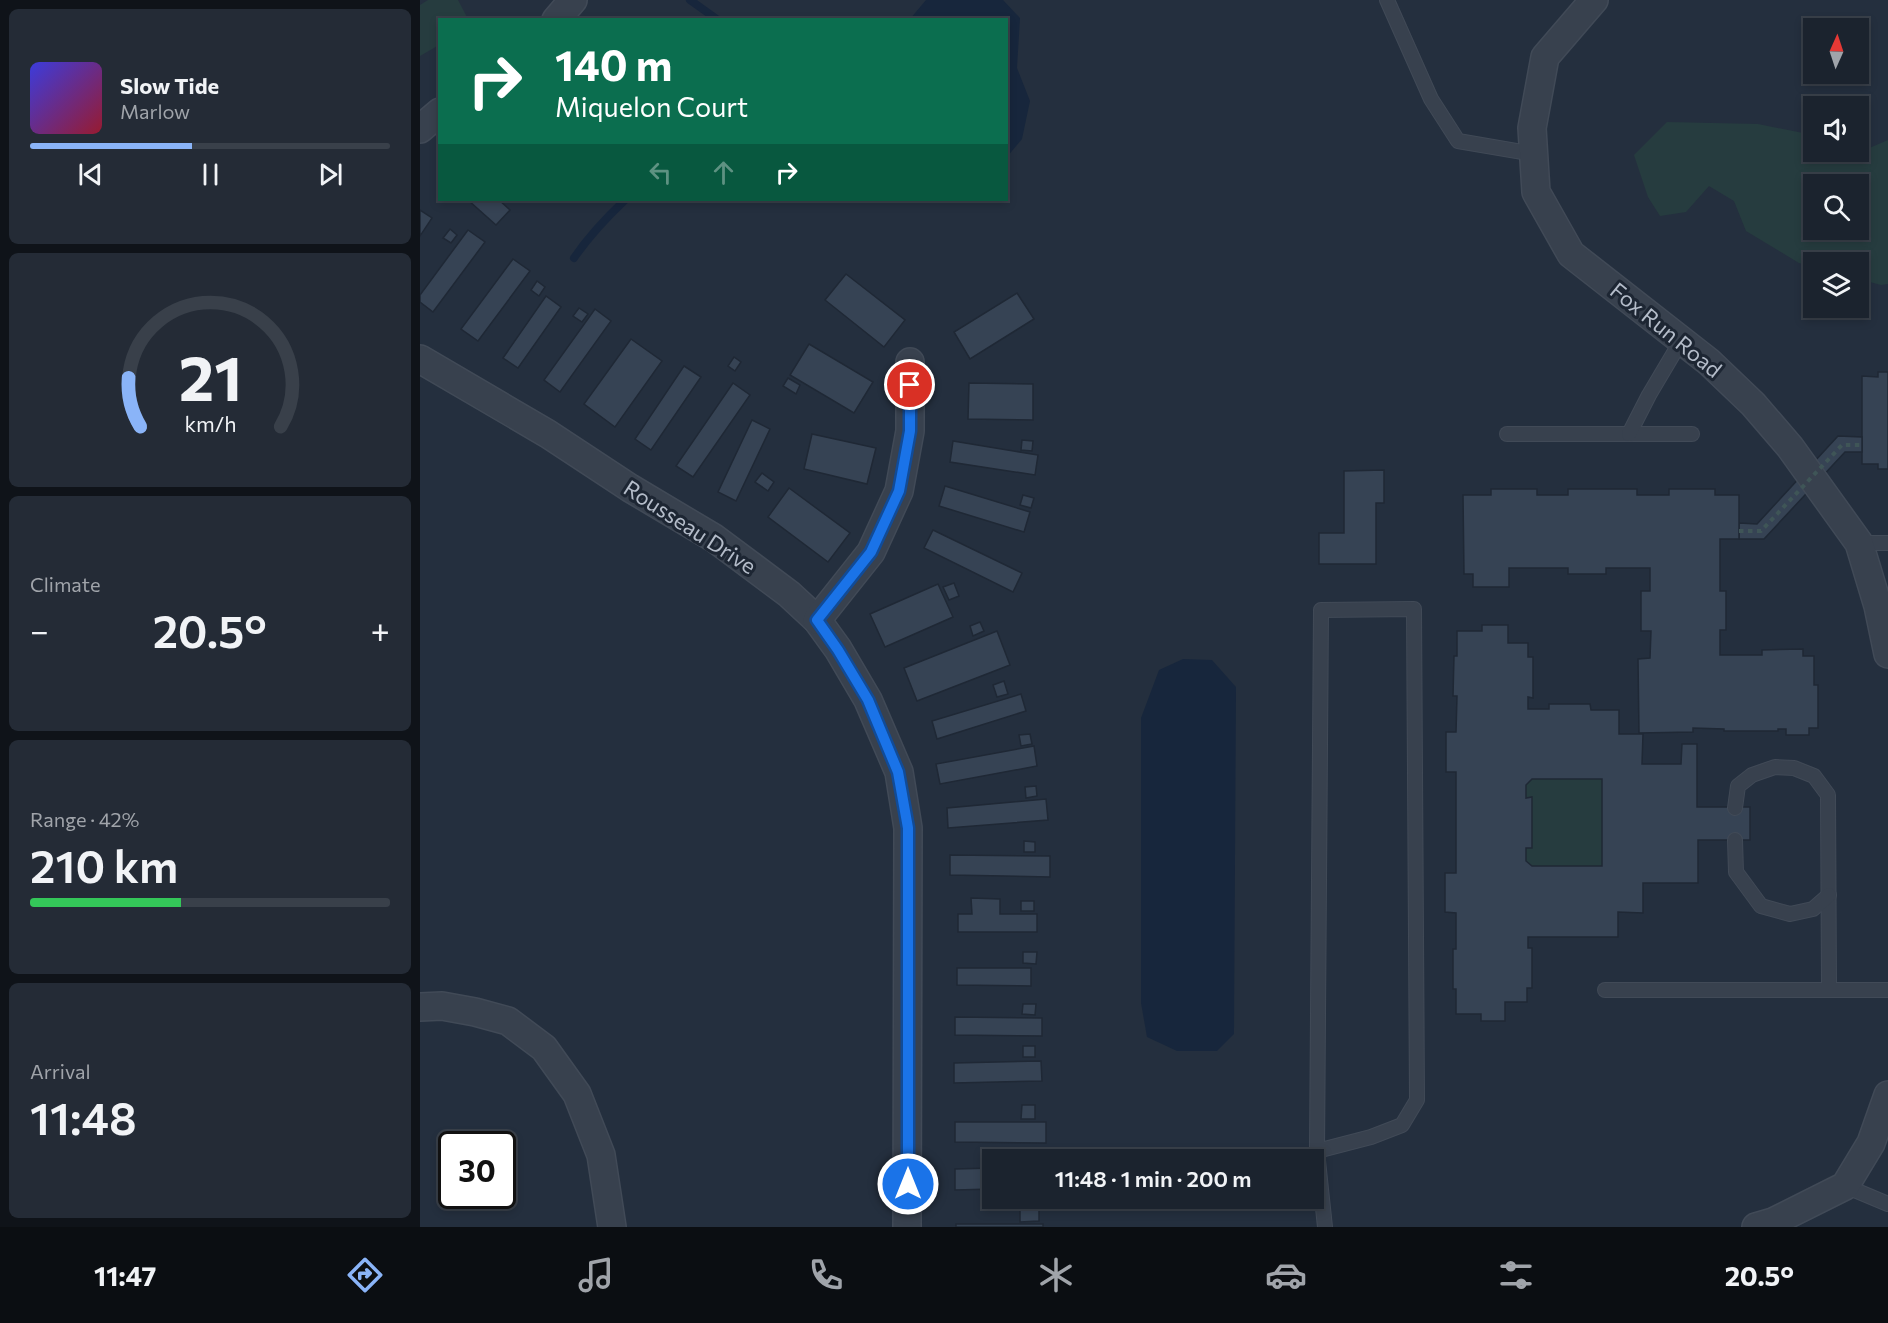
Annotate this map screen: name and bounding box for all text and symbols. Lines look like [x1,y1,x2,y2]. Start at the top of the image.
north arrow [1803,18,1869,84]
map controls [1803,18,1869,318]
text: 140 m [555,38,672,90]
icon: right [456,42,534,120]
text: Slow Tide [120,72,219,99]
text: Miquelon Court [555,90,748,123]
button: sound [1803,96,1869,162]
text: Marlow [120,99,190,123]
icon: left [644,156,677,189]
icon: ahead [707,156,740,189]
icon: right [770,156,803,189]
icon: previous [74,158,107,191]
icon: pause [194,158,227,191]
icon: next [314,158,347,191]
button: search [1803,174,1869,240]
button: layers [1803,252,1869,318]
street label: Fox Run Road [1605,276,1728,383]
text: 21 [178,338,242,414]
pin [884,359,935,410]
icon: arrive [893,368,926,401]
text: km/h [184,410,236,436]
street label: Rousseau Drive [619,474,761,579]
text: Climate [30,572,100,596]
text: 20.5° [153,602,267,657]
text: − [30,609,49,650]
text: + [371,609,390,650]
text: Range · 42% [30,807,139,831]
text: 210 km [30,837,178,892]
text: Arrival [30,1059,91,1083]
text: 11:48 [30,1089,137,1144]
speed limit sign: 30 [438,1131,516,1209]
position arrow [876,1152,940,1216]
text: 11:48 · 1 min · 200 m [1055,1165,1251,1192]
icon: directions [344,1254,386,1296]
icon: music [575,1254,617,1296]
icon: phone [805,1254,847,1296]
icon: climate [1035,1254,1077,1296]
icon: car [1265,1254,1307,1296]
icon: filters [1495,1254,1537,1296]
text: 11:47 [94,1259,156,1292]
text: 20.5° [1725,1259,1794,1292]

